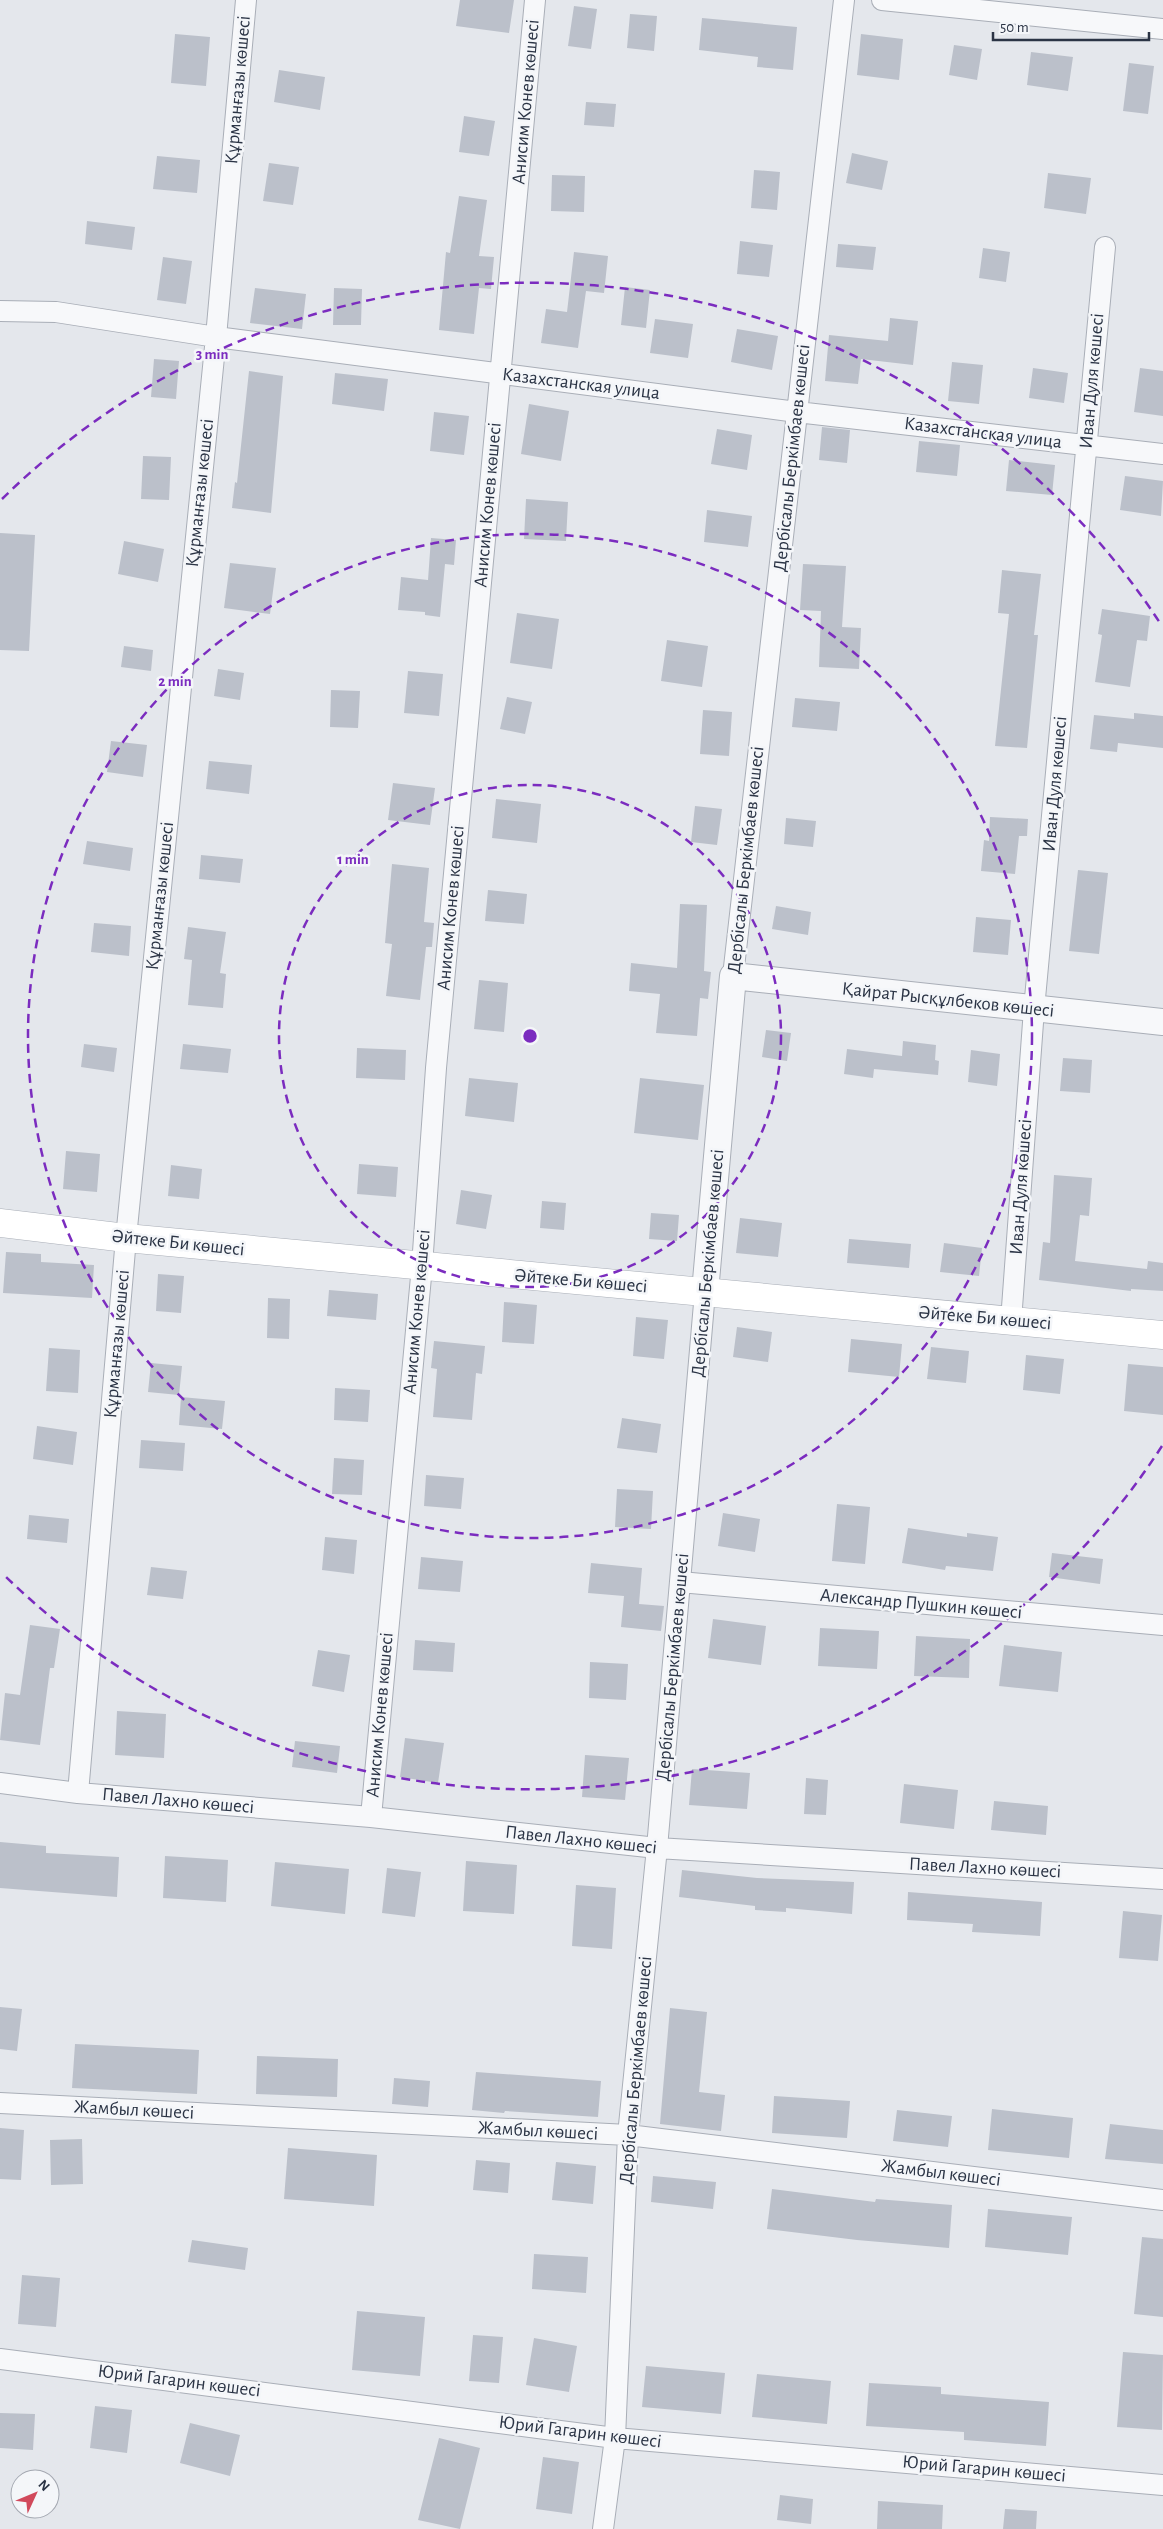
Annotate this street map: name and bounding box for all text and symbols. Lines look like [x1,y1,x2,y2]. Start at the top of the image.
scale bar [993,10,1149,42]
street label: Құрманғазы көшесі [222,15,254,165]
street label: Анисим Конев көшесі [509,19,543,185]
text: 50 m [1000,20,1029,35]
street label: Иван Дуля көшесі [1077,312,1107,450]
street label: Дербісалы Беркімбаев көшесі [771,343,813,573]
text: 3 min [196,347,228,362]
street label: Казахстанская улица [501,365,661,403]
street label: Казахстанская улица [903,414,1063,452]
street label: Құрманғазы көшесі [183,418,217,568]
street label: Анисим Конев көшесі [471,422,505,588]
text: 2 min [158,674,192,689]
street label: Иван Дуля көшесі [1040,715,1070,853]
street label: Дербісалы Беркімбаев көшесі [725,745,767,975]
street label: Құрманғазы көшесі [143,821,177,971]
street label: Анисим Конев көшесі [434,825,468,991]
text: 1 min [337,852,369,867]
street label: Қайрат Рысқұлбеков көшесі [841,979,1055,1021]
centre of rings [521,1027,539,1045]
street label: Иван Дуля көшесі [1007,1118,1035,1256]
street label: Дербісалы Беркімбаев көшесі [689,1148,727,1378]
street label: Әйтеке Би көшесі [111,1227,245,1259]
street label: Анисим Конев көшесі [400,1229,434,1395]
street label: Әйтеке Би көшесі [514,1266,648,1296]
street label: Құрманғазы көшесі [101,1269,133,1419]
street label: Әйтеке Би көшесі [918,1303,1052,1333]
street label: Дербісалы Беркімбаев көшесі [654,1552,692,1782]
street label: Александр Пушкин көшесі [819,1586,1023,1622]
street label: Анисим Конев көшесі [363,1632,397,1798]
street label: Павел Лахно көшесі [101,1785,255,1817]
street label: Павел Лахно көшесі [504,1823,658,1857]
street label: Павел Лахно көшесі [908,1855,1062,1881]
street label: Дербісалы Беркімбаев көшесі [617,1955,655,2185]
street label: Жамбыл көшесі [73,2097,195,2123]
street label: Жамбыл көшесі [477,2118,599,2144]
street label: Жамбыл көшесі [880,2156,1002,2190]
street label: Юрий Гагарин көшесі [96,2362,262,2400]
street label: Юрий Гагарин көшесі [497,2413,663,2451]
street label: Юрий Гагарин көшесі [901,2452,1067,2486]
north arrow [10,2469,60,2519]
text: N [35,2477,52,2494]

